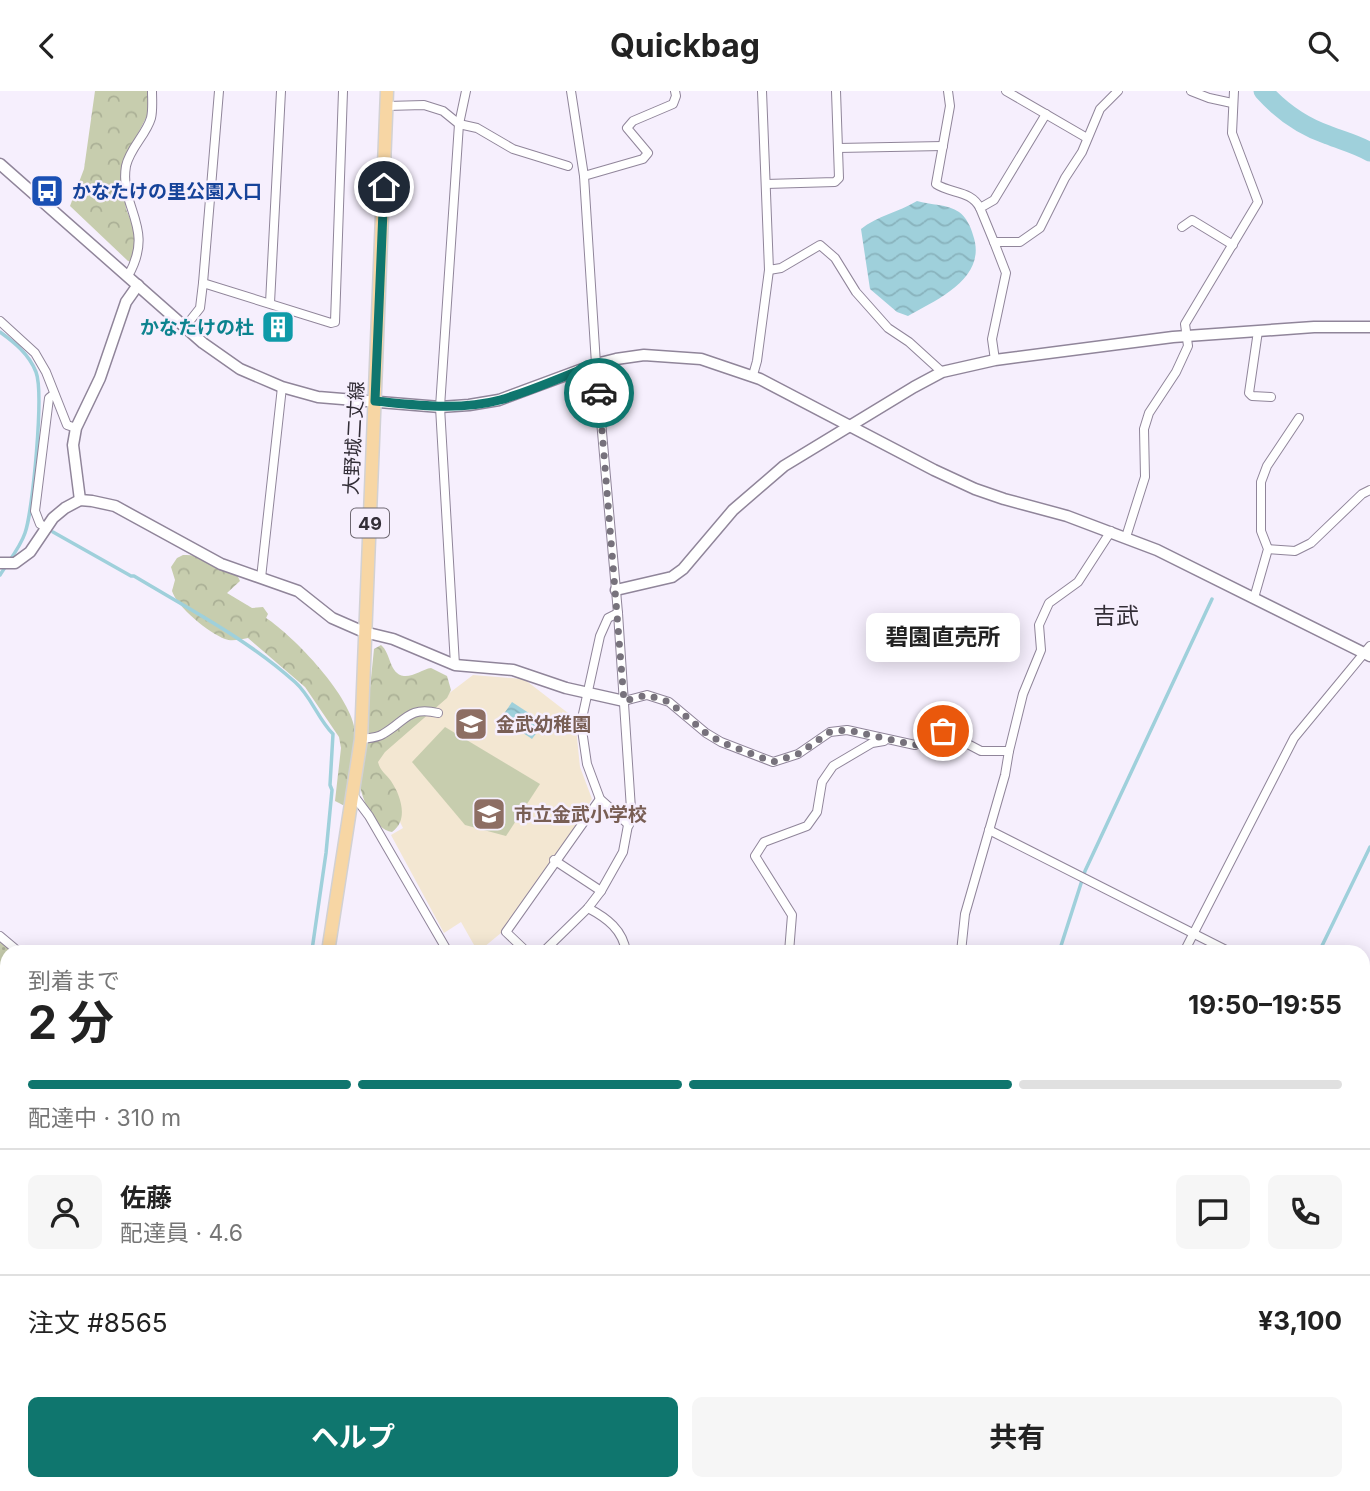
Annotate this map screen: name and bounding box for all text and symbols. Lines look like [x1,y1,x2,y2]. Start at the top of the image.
text: Quickbag [610,26,760,65]
icon: back [28,27,66,65]
icon: search [1304,27,1342,65]
pin [354,157,414,217]
icon: home [365,168,403,206]
bus stop icon: かなたけの里公園入口 [28,172,66,210]
place label: かなたけの里公園入口 [72,180,262,203]
building icon: かなたけの杜 [259,308,297,346]
place label: かなたけの杜 [140,316,254,339]
courier [564,358,634,428]
icon: car [580,374,618,412]
street label: 大野城二丈線 [340,380,368,496]
road number: 49 [351,509,389,537]
district label: 吉武 [1093,602,1139,630]
callout: 碧園直売所 [866,612,1020,661]
text: 碧園直売所 [886,623,1001,651]
pin [913,701,973,761]
school or university icon: 金武幼稚園 [452,705,490,743]
icon: bag [924,712,962,750]
place label: 金武幼稚園 [496,713,591,736]
school or university icon: 市立金武小学校 [470,795,508,833]
place label: 市立金武小学校 [514,803,647,826]
text: 到着まで [28,967,120,995]
text: 19:50–19:55 [1188,989,1342,1020]
text: 2 分 [28,994,114,1050]
text: 配達中 · 310 m [28,1104,181,1132]
button: person [28,1175,102,1249]
button: chat [1176,1175,1250,1249]
button: phone [1268,1175,1342,1249]
text: 佐藤 [120,1182,172,1213]
text: 配達員 · 4.6 [120,1219,243,1247]
text: ¥3,100 [1258,1305,1342,1336]
text: 注文 #8565 [28,1307,168,1338]
button: ヘルプ [28,1397,678,1477]
button: 共有 [692,1397,1342,1477]

